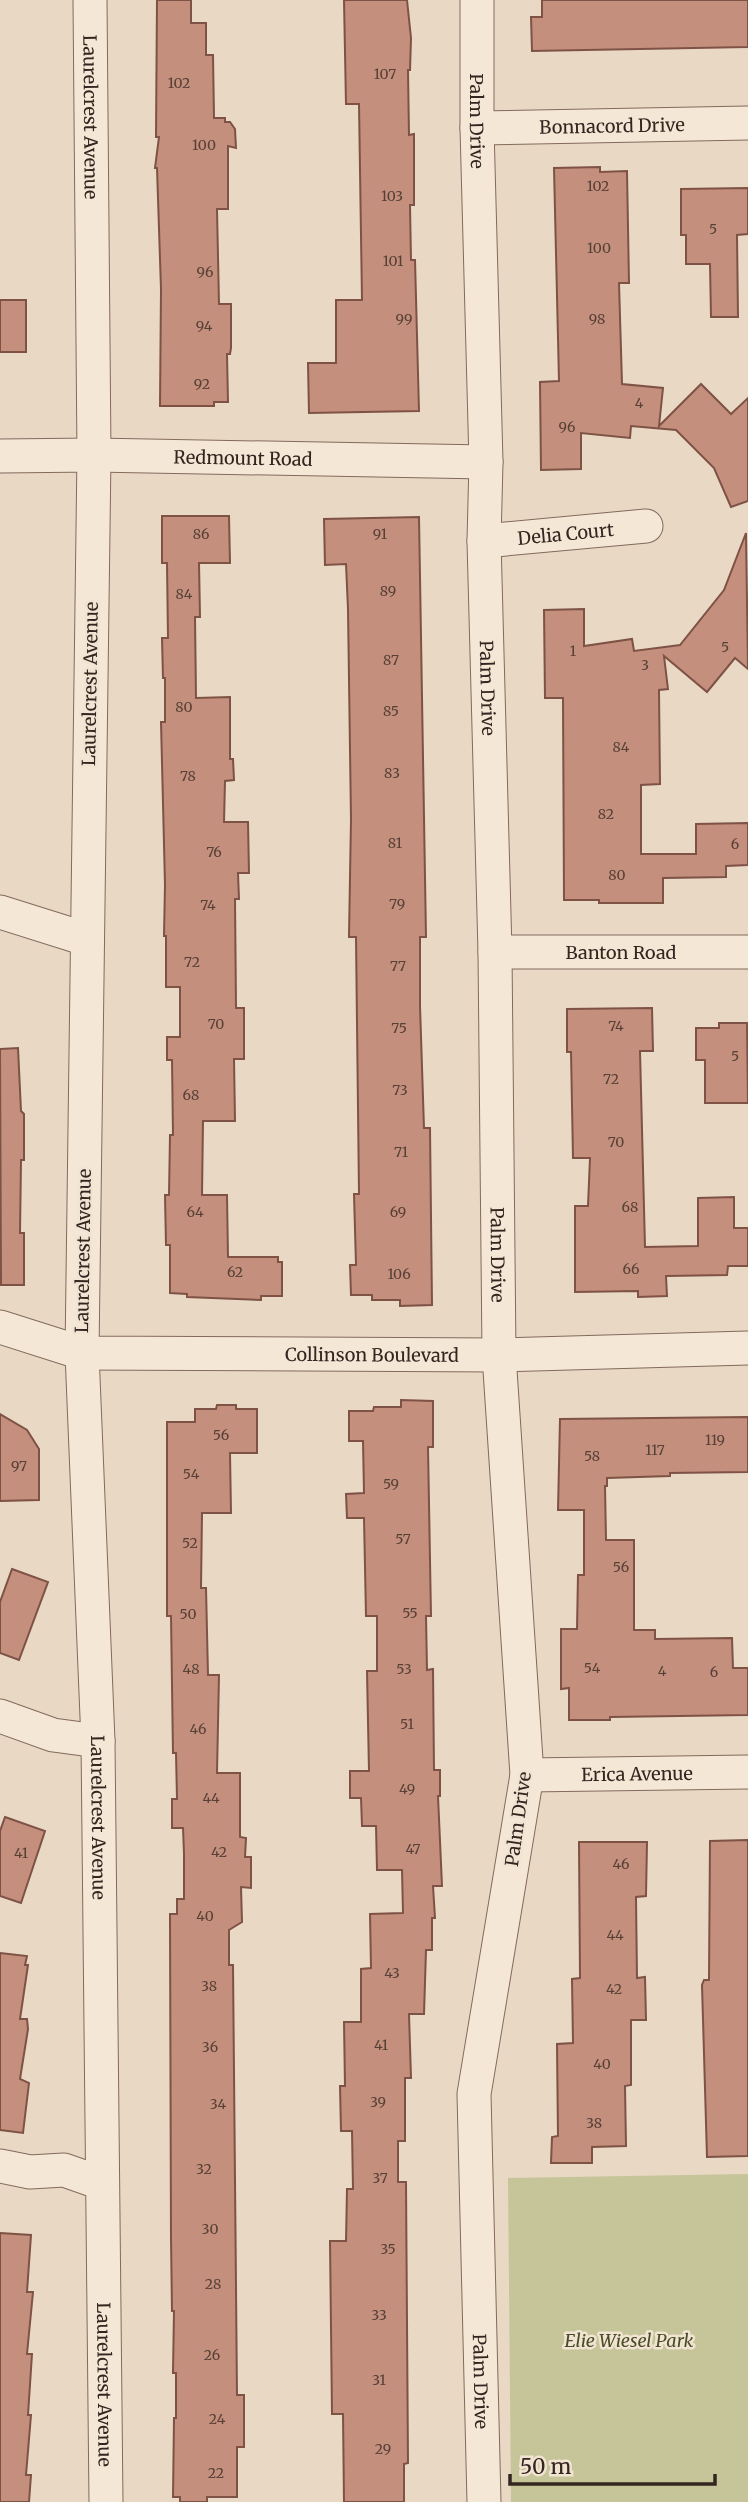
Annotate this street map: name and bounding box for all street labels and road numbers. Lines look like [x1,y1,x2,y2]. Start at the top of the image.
street label: Laurelcrest Avenue [79,35,103,199]
street label: Palm Drive [465,73,490,169]
street label: Bonnacord Drive [539,113,685,138]
street label: Redmount Road [173,445,313,470]
street label: Delia Court [516,518,615,549]
street label: Laurelcrest Avenue [77,602,103,766]
street label: Palm Drive [475,640,501,736]
street label: Banton Road [566,941,677,964]
street label: Laurelcrest Avenue [70,1169,96,1333]
street label: Palm Drive [486,1207,510,1303]
street label: Collinson Boulevard [285,1342,459,1366]
street label: Laurelcrest Avenue [86,1735,111,1900]
street label: Erica Avenue [581,1761,693,1786]
street label: Palm Drive [500,1770,536,1868]
street label: Laurelcrest Avenue [92,2302,117,2467]
street label: Palm Drive [468,2333,494,2429]

